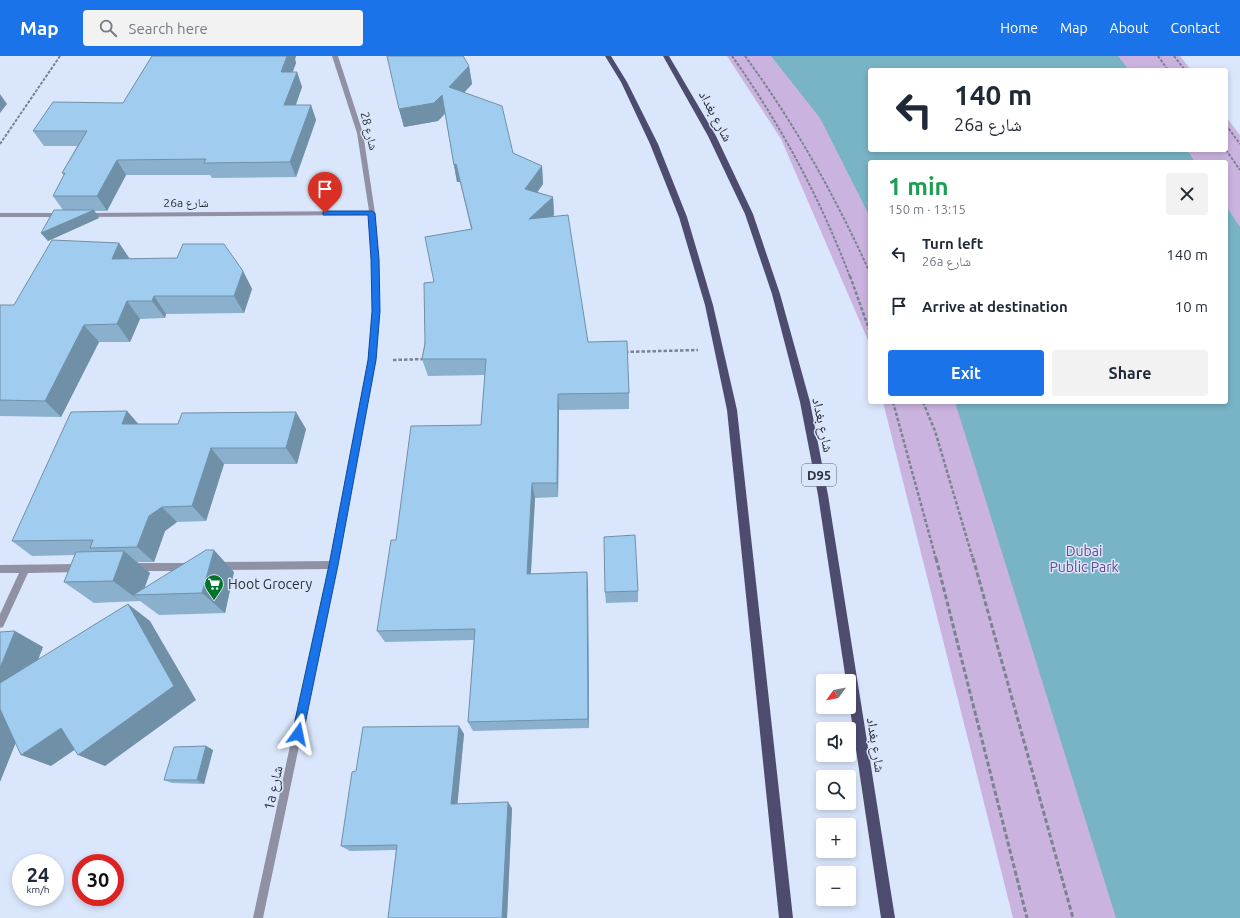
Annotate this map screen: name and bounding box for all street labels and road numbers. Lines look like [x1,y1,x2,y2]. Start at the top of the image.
street label: شارع بغداد [694,88,736,145]
street label: شارع 28 [357,110,381,152]
street label: 26a شارع [163,196,209,211]
street label: شارع بغداد [807,396,837,454]
road number: D95 [802,464,836,486]
street label: شارع بغداد [862,716,888,774]
street label: 1a شارع [261,764,287,812]

